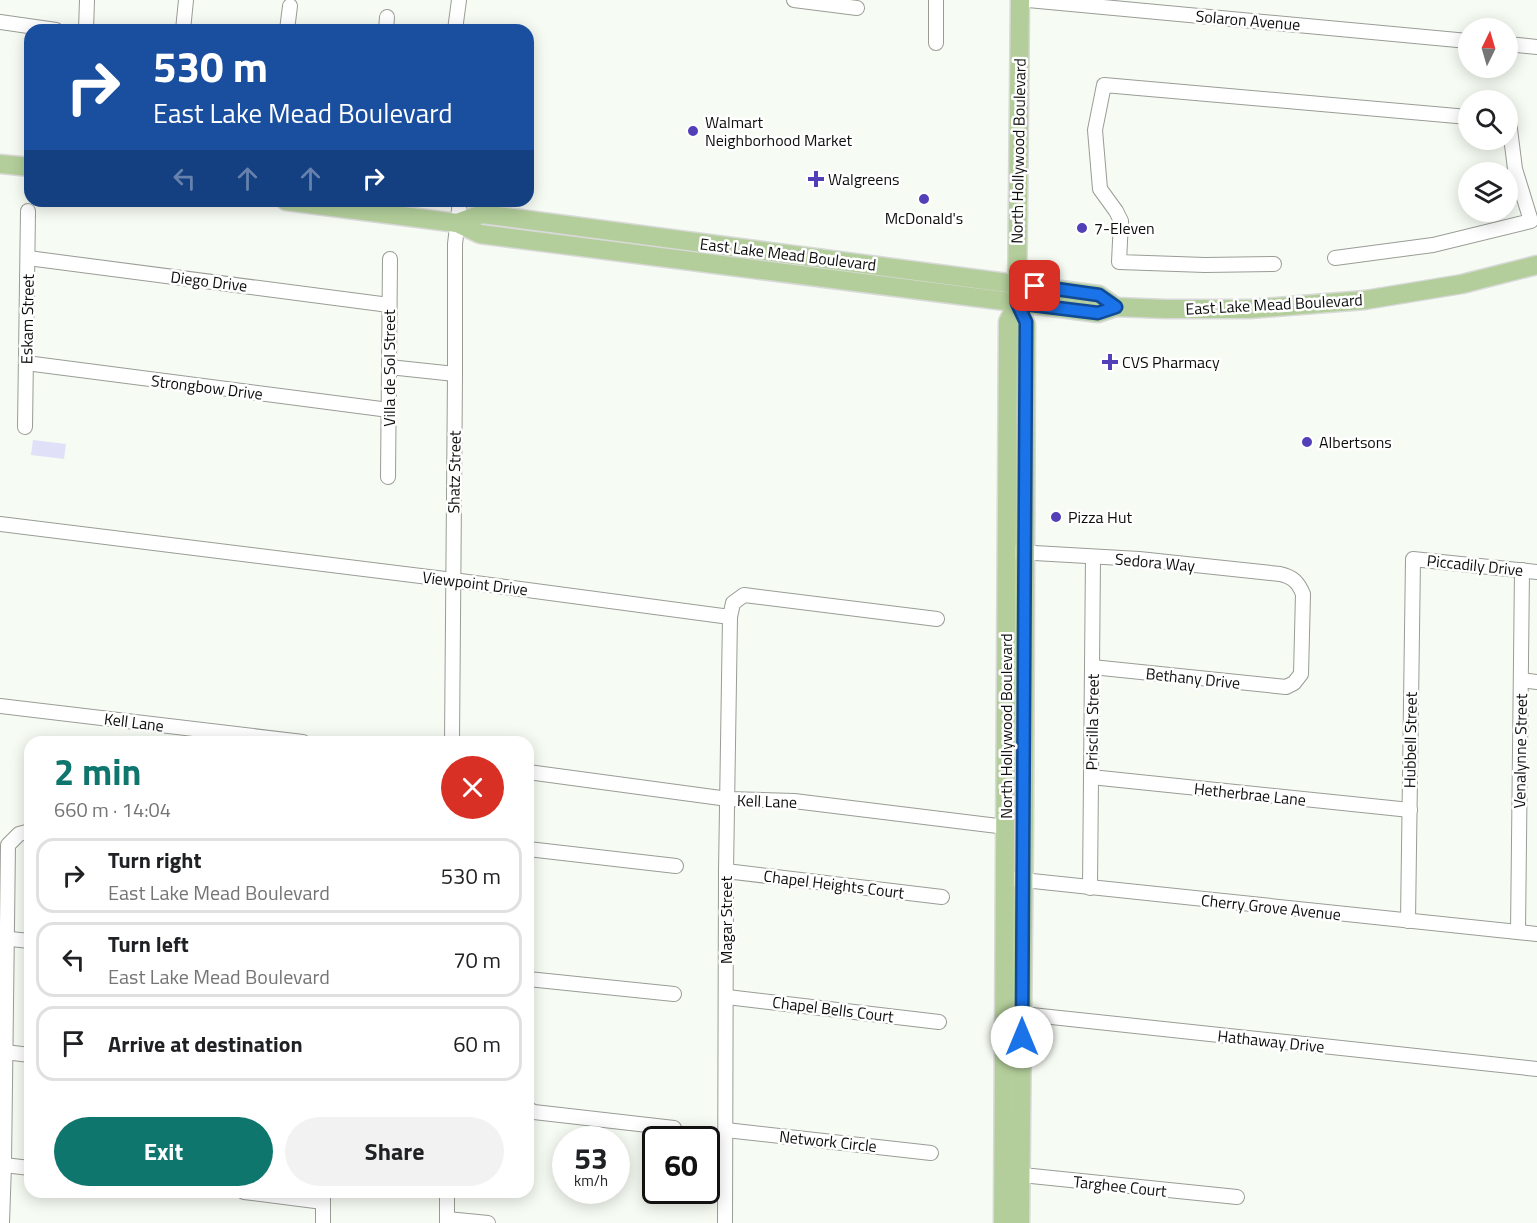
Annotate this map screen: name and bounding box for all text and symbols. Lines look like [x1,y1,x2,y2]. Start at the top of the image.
street label: Solaron Avenue [1195,3,1301,37]
north arrow [1458,18,1518,78]
map controls [1458,18,1518,222]
text: 530 m [153,34,268,98]
icon: right [54,48,132,126]
street label: North Hollywood Boulevard [1004,58,1032,244]
button: search [1458,90,1518,150]
text: East Lake Mead Boulevard [153,92,452,133]
place label: Walmart Neighborhood Market [705,110,852,152]
marker: Walmart Neighborhood Market [686,124,700,138]
icon: left [168,162,201,195]
icon: ahead [231,162,264,195]
icon: ahead [294,162,327,195]
icon: right [357,162,390,195]
button: layers [1458,162,1518,222]
place label: Walgreens [828,167,899,191]
marker: Walgreens [809,172,823,186]
marker: McDonald's [917,192,931,206]
place label: McDonald's [885,206,963,230]
place label: 7-Eleven [1094,216,1155,240]
marker: 7-Eleven [1075,221,1089,235]
street label: East Lake Mead Boulevard [698,231,878,277]
pin [1009,260,1060,311]
street label: Diego Drive [169,264,249,298]
icon: arrive [1018,269,1051,302]
street label: Eskam Street [14,273,40,364]
street label: East Lake Mead Boulevard [1185,287,1363,321]
street label: Villa de Sol Street [377,309,401,427]
place label: CVS Pharmacy [1122,350,1220,374]
marker: CVS Pharmacy [1103,355,1117,369]
street label: Strongbow Drive [150,368,264,406]
street label: Shatz Street [441,430,467,514]
place label: Albertsons [1319,430,1392,454]
marker: Albertsons [1300,435,1314,449]
place label: Pizza Hut [1068,505,1132,529]
marker: Pizza Hut [1049,510,1063,524]
street label: Sedora Way [1114,547,1196,577]
street label: Piccadily Drive [1426,548,1524,582]
street label: Viewpoint Drive [421,565,529,601]
street label: North Hollywood Boulevard [994,633,1018,819]
street label: Bethany Drive [1145,661,1241,695]
street label: Priscilla Street [1079,673,1105,771]
street label: Hubbell Street [1397,691,1423,788]
street label: Venalynne Street [1507,693,1533,809]
street label: Kell Lane [103,706,165,738]
text: 2 min [54,744,141,799]
button: close [441,756,504,819]
street label: Hetherbrae Lane [1193,776,1307,812]
street label: Kell Lane [736,788,798,814]
text: 660 m · 14:04 [54,794,171,825]
text: Turn right [108,843,202,877]
icon: right [57,859,90,892]
text: 530 m [441,859,501,893]
street label: Chapel Heights Court [762,863,906,905]
street label: Magar Street [714,876,738,964]
text: East Lake Mead Boulevard [108,877,330,908]
street label: Cherry Grove Avenue [1200,888,1342,926]
text: Turn left [108,927,189,961]
icon: left [57,943,90,976]
text: 70 m [453,943,501,977]
text: East Lake Mead Boulevard [108,961,330,992]
street label: Chapel Bells Court [771,990,895,1028]
position arrow [990,1005,1054,1069]
street label: Hathaway Drive [1216,1023,1326,1059]
icon: arrive [57,1027,90,1060]
text: Arrive at destination [108,1027,303,1061]
text: 60 m [453,1027,501,1061]
button: Exit [54,1117,273,1186]
button: Share [285,1117,504,1186]
street label: Network Circle [778,1124,878,1158]
speed limit sign: 60 [642,1126,720,1204]
text: 53 [574,1135,608,1181]
text: km/h [574,1169,608,1192]
street label: Targhee Court [1072,1169,1168,1203]

